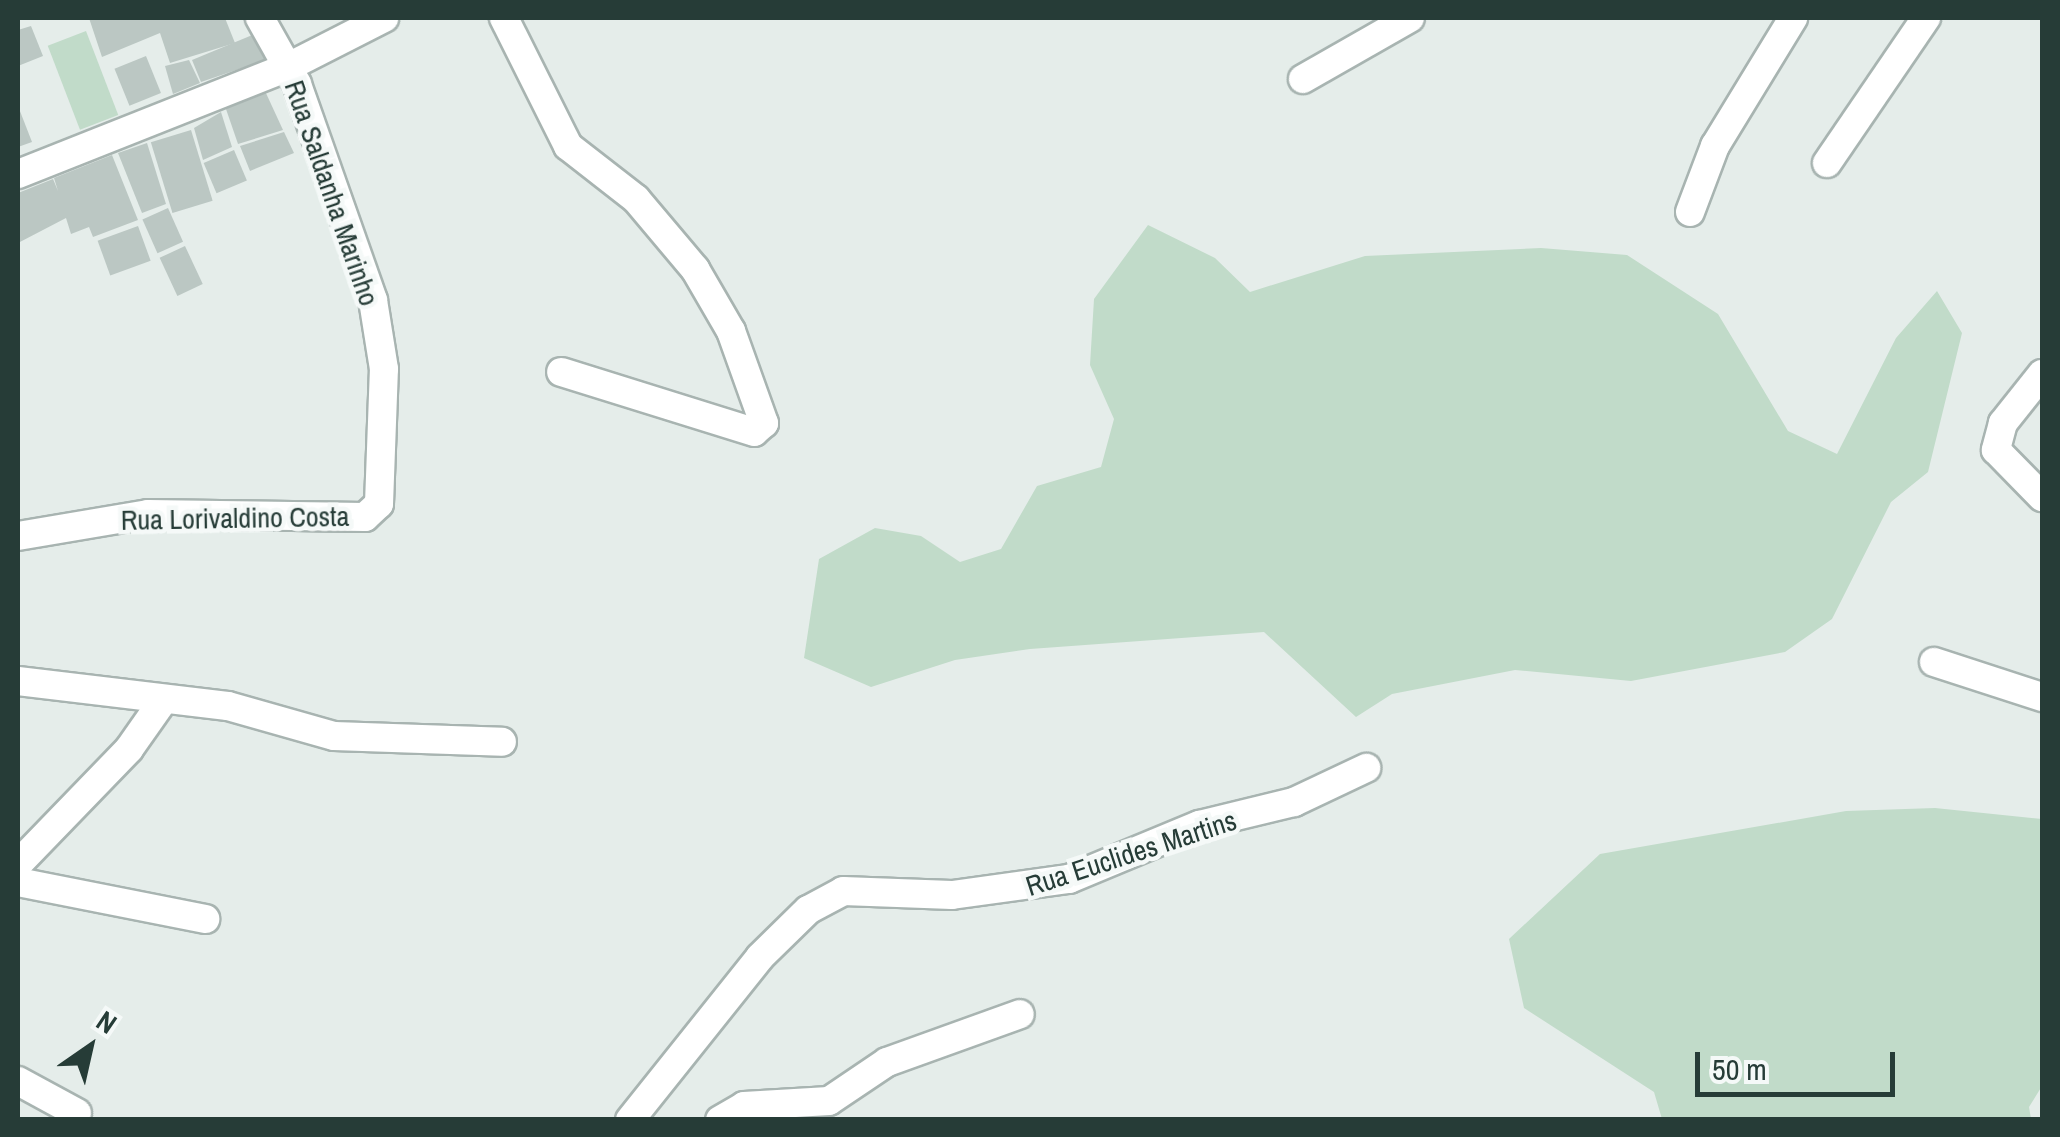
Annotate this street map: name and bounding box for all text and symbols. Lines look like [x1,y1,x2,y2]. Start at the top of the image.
street label: Rua Saldanha Marinho [278,76,386,310]
street label: Rua Lorivaldino Costa [120,499,350,537]
street label: Rua Euclides Martins [1021,803,1241,903]
north arrow [40,997,140,1097]
text: N [89,1002,124,1043]
scale bar [1700,1032,1900,1094]
text: 50 m [1712,1049,1767,1089]

